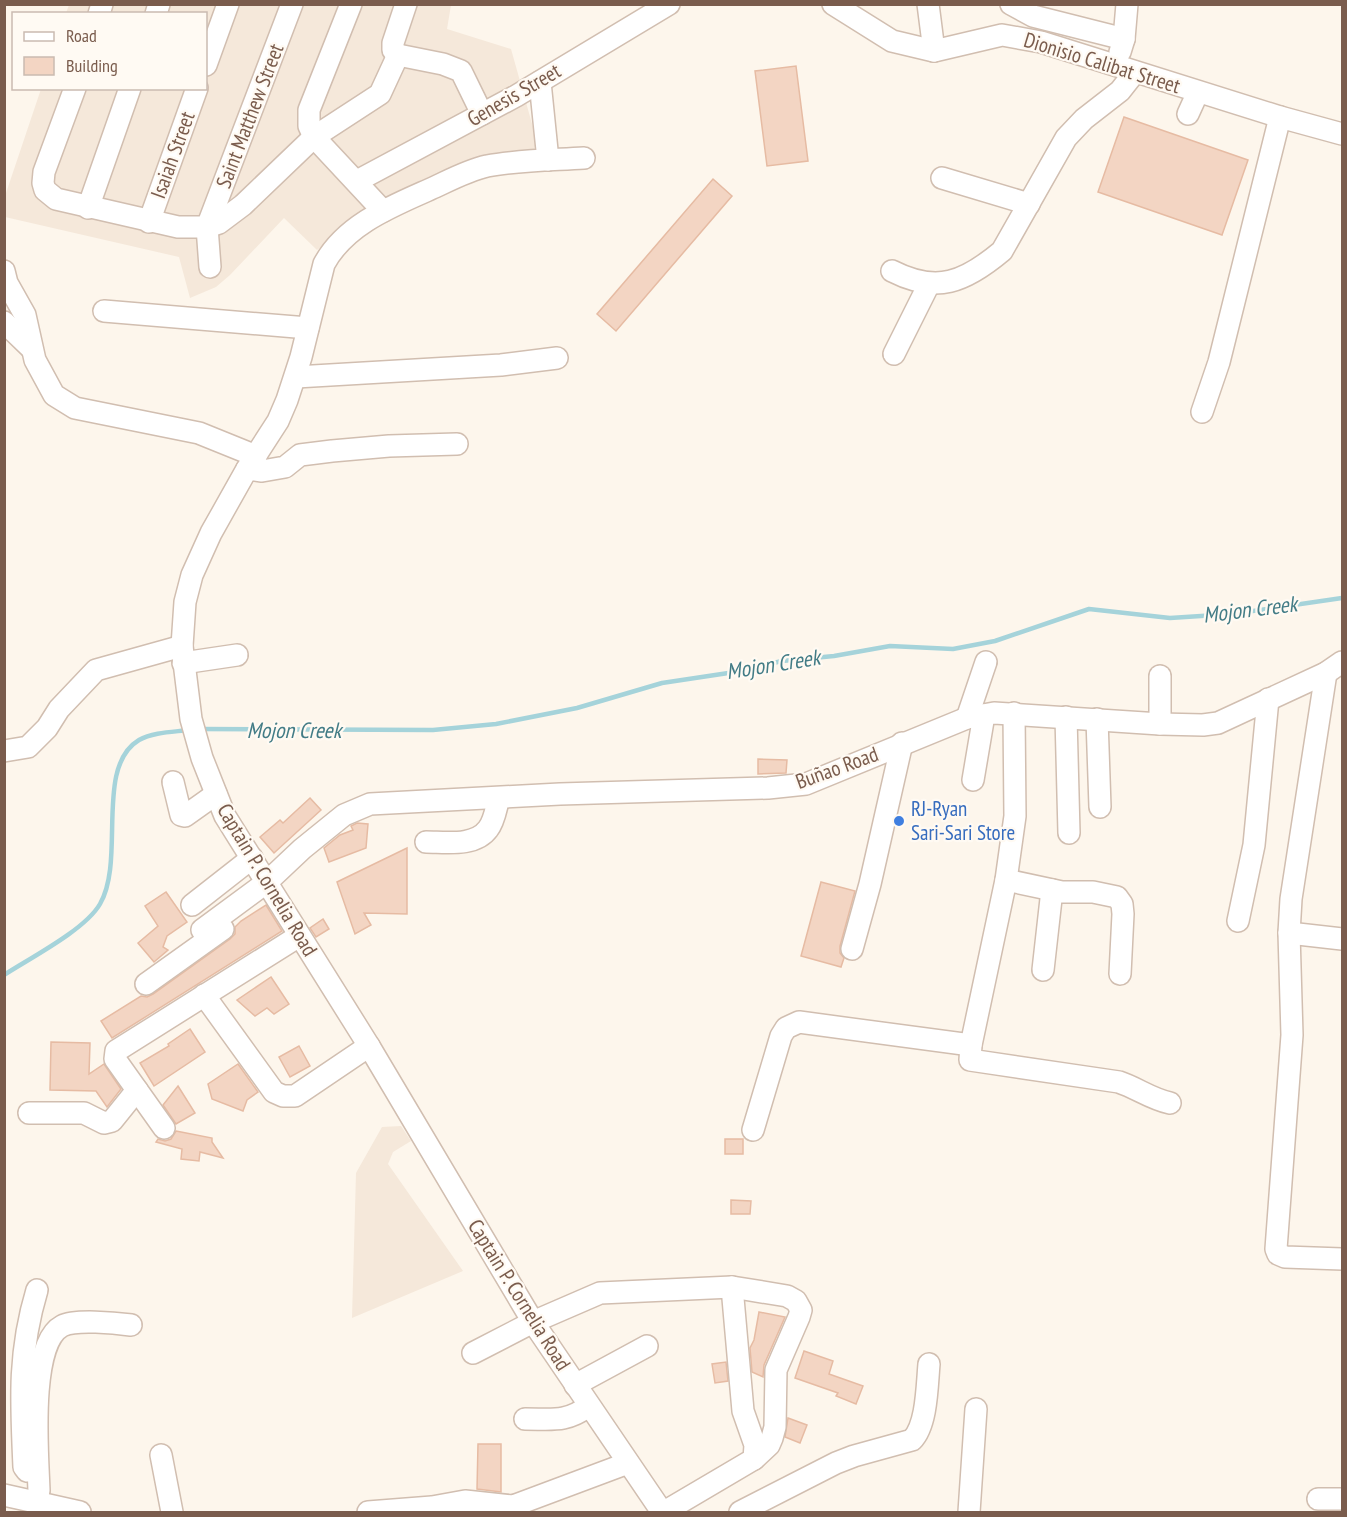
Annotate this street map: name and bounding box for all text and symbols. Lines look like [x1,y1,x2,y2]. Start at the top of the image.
legend [12,12,207,90]
text: Road [66,24,97,47]
street label: Dionisio Calibat Street [1021,26,1184,99]
street label: Saint Matthew Street [210,40,290,192]
text: Building [66,54,118,77]
street label: Genesis Street [462,57,566,132]
street label: Isaiah Street [144,107,201,202]
water label: Mojon Creek [1201,589,1301,629]
water label: Mojon Creek [724,642,824,685]
water label: Mojon Creek [247,716,344,744]
street label: Buñao Road [792,740,882,795]
place label: RJ-Ryan Sari-Sari Store [911,795,1015,846]
street label: Captain P. Cornelia Road [211,799,324,961]
marker: RJ-Ryan Sari-Sari Store [892,814,906,828]
street label: Captain P. Cornelia Road [462,1214,577,1375]

